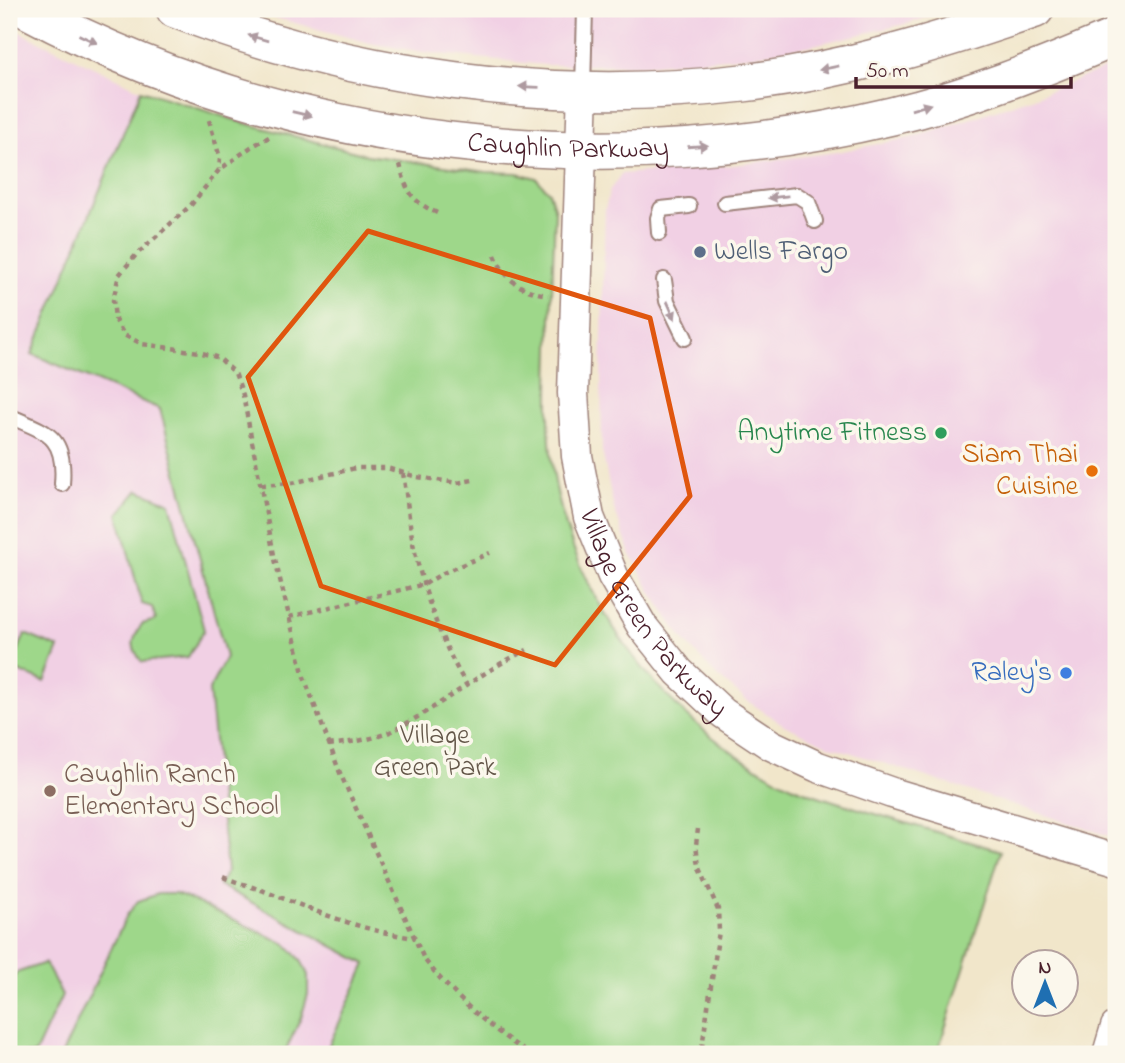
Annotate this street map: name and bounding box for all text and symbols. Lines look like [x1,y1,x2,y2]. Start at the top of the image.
one-way arrow [247,32,268,42]
one-way arrow [77,34,98,45]
scale bar [856,46,1071,90]
text: 50 m [866,57,909,87]
one-way arrow [818,63,840,74]
one-way arrow [518,81,540,92]
one-way arrow [911,102,932,112]
one-way arrow [291,109,313,120]
street label: Caughlin Parkway [466,123,670,171]
one-way arrow [687,140,709,151]
one-way arrow [767,192,789,203]
place label: Wells Fargo [714,232,848,273]
marker: Wells Fargo [692,244,708,260]
one-way arrow [665,300,677,320]
place label: Anytime Fitness [737,413,927,454]
marker: Anytime Fitness [933,425,949,441]
place label: Siam Thai Cuisine [962,435,1078,508]
marker: Siam Thai Cuisine [1084,463,1100,479]
street label: Village Green Parkway [567,505,737,728]
place label: Raley's [971,653,1052,694]
marker: Raley's [1058,665,1074,681]
park label: Village Green Park [374,716,497,789]
place label: Caughlin Ranch Elementary School [64,755,279,828]
marker: Caughlin Ranch Elementary School [42,783,58,799]
north arrow [1010,948,1080,1018]
text: N [1039,955,1052,982]

